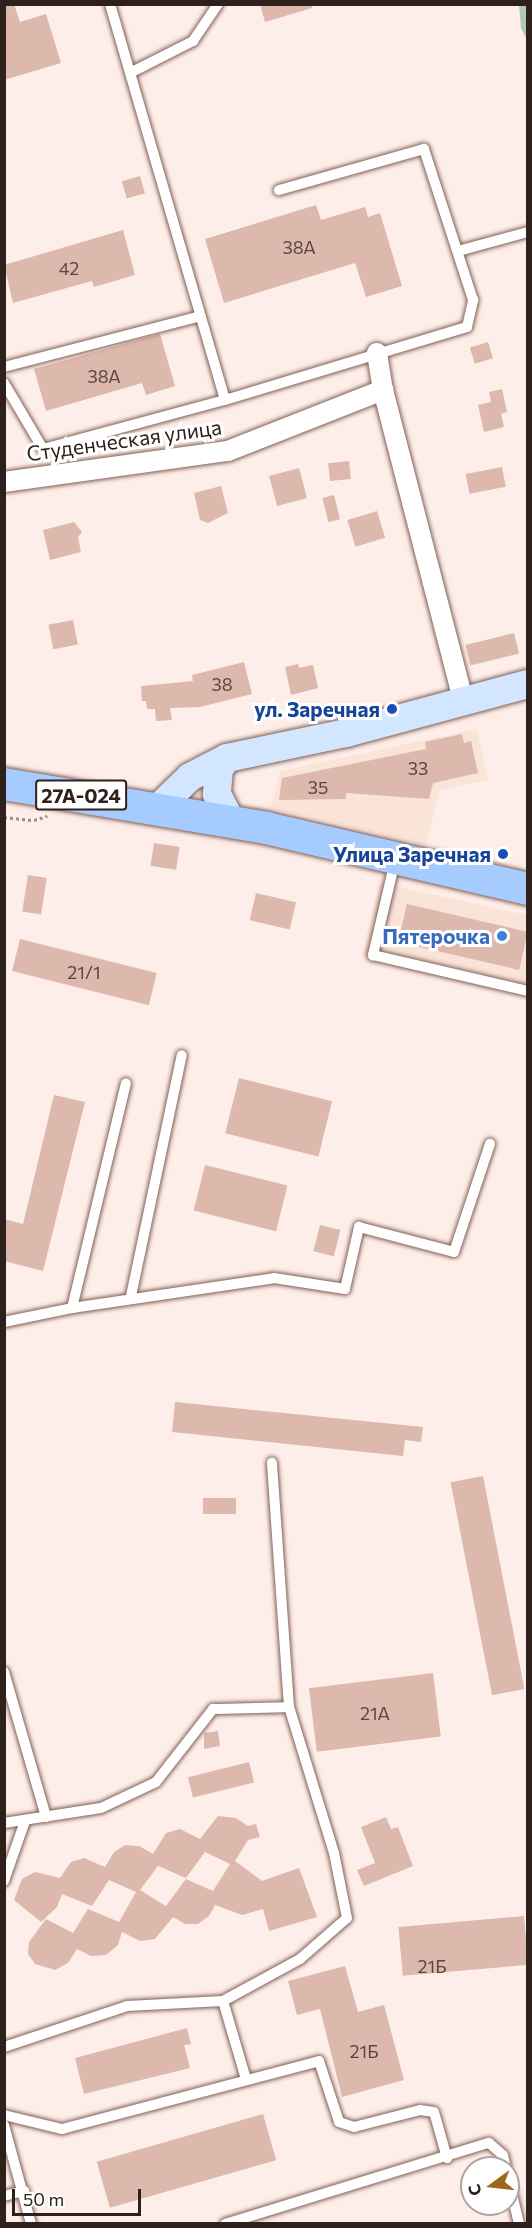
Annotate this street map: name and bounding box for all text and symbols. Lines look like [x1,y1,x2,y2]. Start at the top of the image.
house number: 38А [282,236,316,258]
house number: 42 [59,257,79,279]
house number: 38А [87,365,121,387]
street label: Студенческая улица [25,414,223,466]
house number: 38 [211,673,233,695]
place label: ул. Заречная [254,696,380,722]
marker: ул. Заречная [385,702,399,716]
house number: 33 [408,757,428,779]
house number: 35 [308,776,328,798]
road number: 27А-024 [34,778,128,812]
place label: Улица Заречная [333,841,491,867]
marker: Улица Заречная [496,847,510,861]
place label: Пятерочка [382,923,490,949]
marker: Пятерочка [495,929,509,943]
house number: 21/1 [67,961,101,983]
house number: 21А [360,1702,390,1724]
house number: 21Б [418,1955,446,1977]
house number: 21Б [350,2040,378,2062]
north arrow [460,2156,520,2216]
scale bar [15,2177,144,2215]
text: С [463,2183,485,2198]
text: 50 m [23,2188,64,2210]

